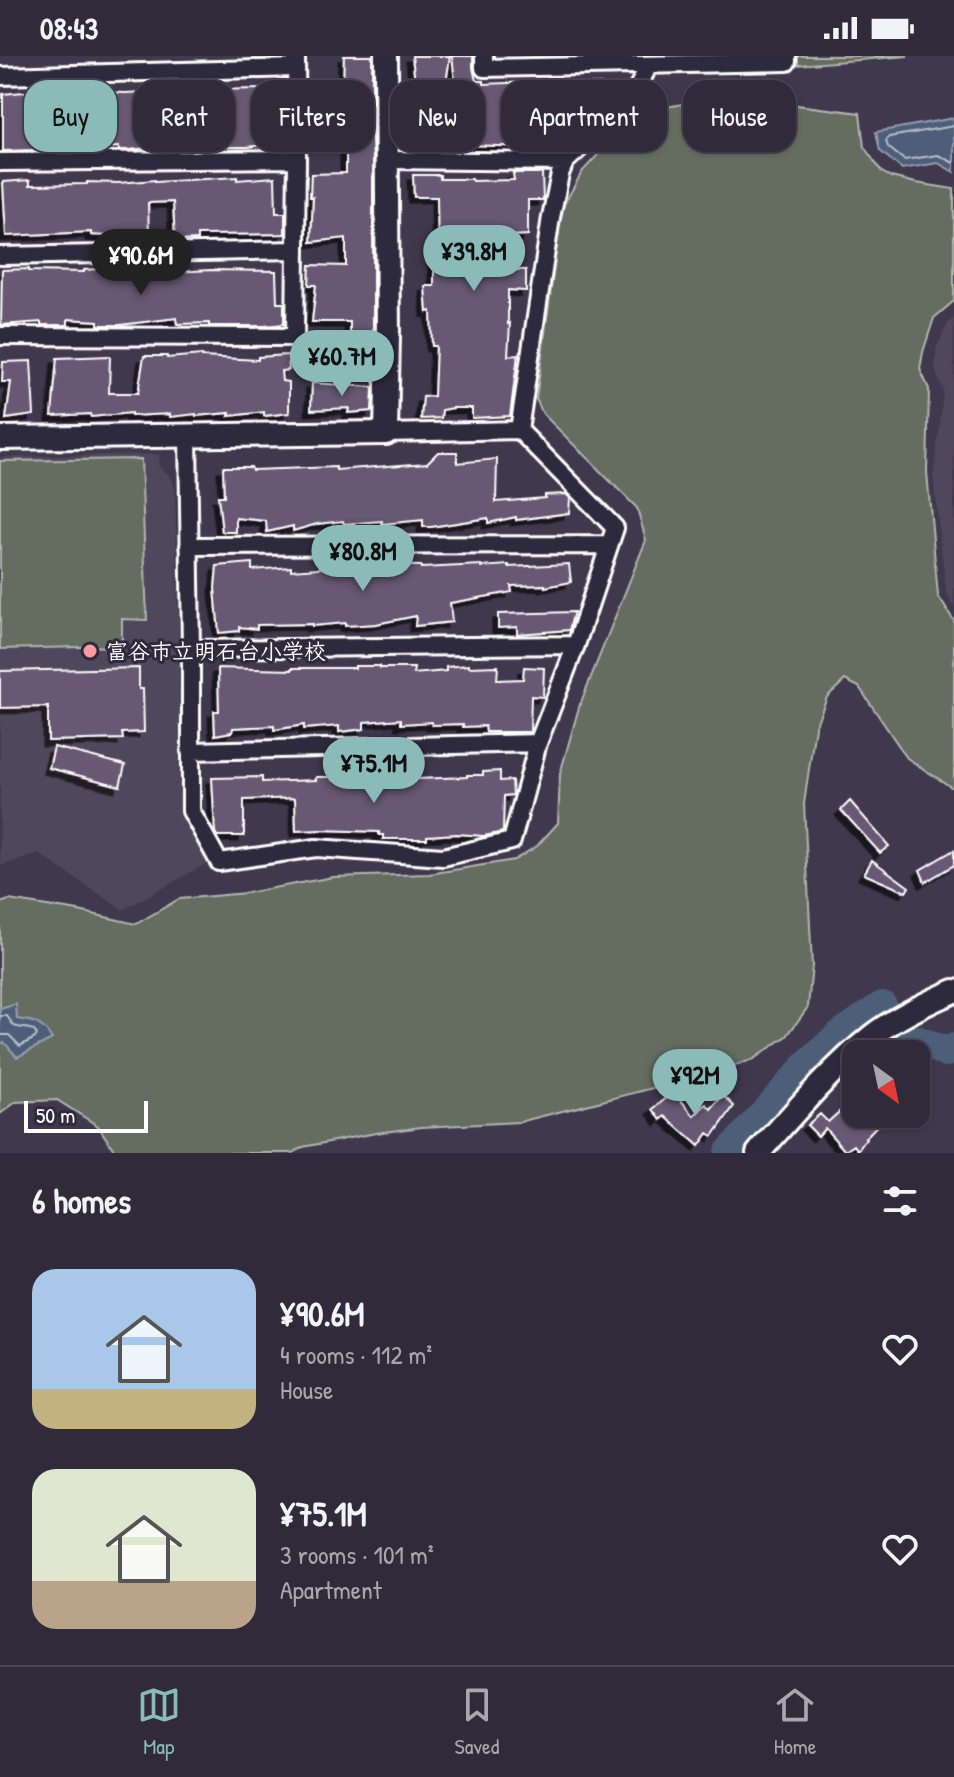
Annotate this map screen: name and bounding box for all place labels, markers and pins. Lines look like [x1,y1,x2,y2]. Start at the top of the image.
pin: ¥39.8M [409,225,539,293]
pin: ¥90.6M [76,229,206,297]
pin: ¥60.7M [277,330,407,398]
pin: ¥80.8M [298,525,428,593]
place label: 富谷市立明石台小学校 [106,636,326,666]
marker: 富谷市立明石台小学校 [81,642,99,660]
pin: ¥75.1M [309,737,439,805]
pin: ¥92M [648,1049,742,1117]

